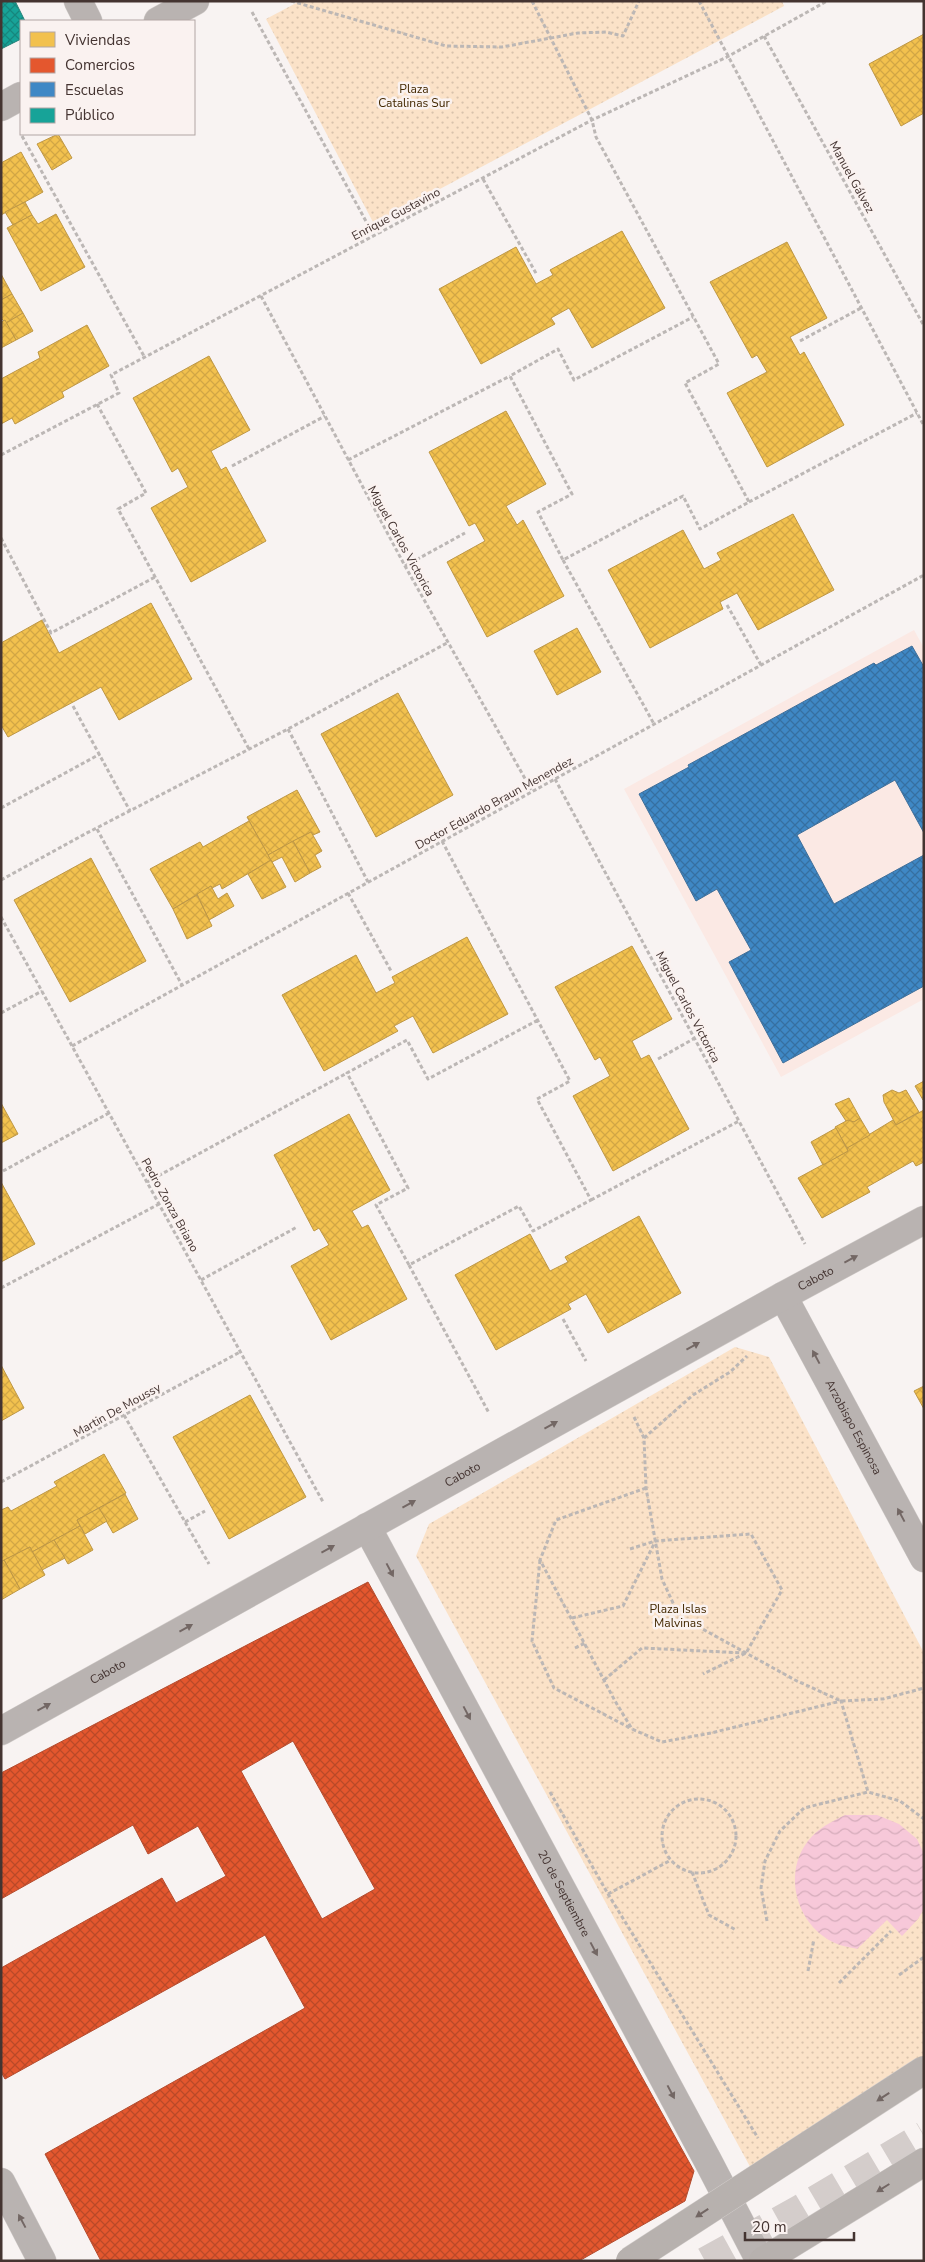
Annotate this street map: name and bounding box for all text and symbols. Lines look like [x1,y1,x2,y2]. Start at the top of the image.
legend [20,20,195,135]
text: Viviendas [64,30,130,50]
text: Comercios [65,55,135,75]
text: Escuelas [65,80,124,100]
park label: Plaza Catalinas Sur [378,81,450,111]
text: Público [65,105,115,125]
street label: Manuel Gálvez [826,138,879,216]
street label: Enrique Gustavino [349,184,443,244]
street label: Miguel Carlos Victorica [364,483,438,599]
street label: Doctor Eduardo Braun Menendez [412,753,576,853]
street label: Miguel Carlos Victorica [652,949,724,1065]
street label: Pedro Zonza Briano [138,1155,203,1255]
one-way arrow [844,1255,859,1263]
street label: Caboto [795,1262,837,1295]
one-way arrow [687,1341,700,1350]
one-way arrow [811,1350,820,1364]
street label: Arzobispo Espinosa [822,1377,886,1478]
street label: Martin De Moussy [70,1379,164,1441]
one-way arrow [545,1420,558,1429]
street label: Caboto [442,1458,483,1491]
one-way arrow [403,1499,416,1508]
one-way arrow [897,1508,905,1523]
one-way arrow [320,1545,335,1553]
one-way arrow [386,1563,394,1578]
park label: Plaza Islas Malvinas [650,1601,707,1631]
one-way arrow [178,1624,193,1632]
street label: Caboto [87,1655,129,1688]
one-way arrow [37,1703,50,1712]
one-way arrow [463,1706,471,1721]
street label: 20 de Septiembre [534,1847,594,1939]
one-way arrow [590,1942,598,1956]
one-way arrow [667,2085,675,2099]
one-way arrow [876,2092,889,2101]
one-way arrow [876,2183,889,2193]
one-way arrow [696,2209,709,2218]
scale bar [745,2210,854,2242]
one-way arrow [18,2214,26,2229]
text: 20 m [752,2217,787,2237]

